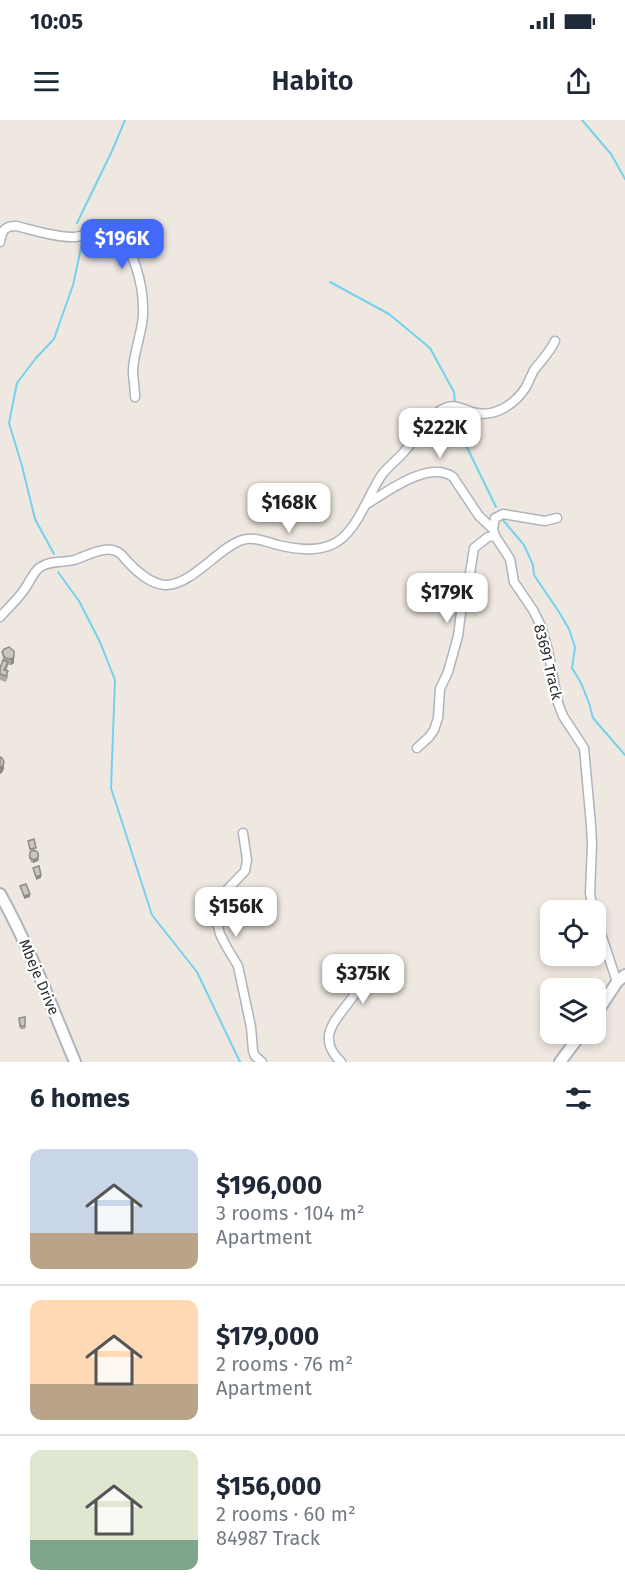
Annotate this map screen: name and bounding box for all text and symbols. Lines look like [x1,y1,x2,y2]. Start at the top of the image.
text: 10:05 [30,8,83,35]
icon: menu [30,65,63,98]
text: Habito [271,65,354,97]
icon: share [562,65,595,98]
pin: $196K [80,219,164,270]
text: $196K [95,226,149,250]
pin: $222K [398,408,482,459]
text: $222K [413,415,467,439]
pin: $168K [247,483,331,534]
text: $168K [261,490,317,514]
pin: $179K [405,573,489,624]
text: $179K [421,580,473,604]
street label: 83691 Track [530,622,566,702]
pin: $156K [194,887,278,938]
text: $156K [209,894,263,918]
map controls [540,900,606,1044]
button: locate [540,900,606,966]
street label: Mbeje Drive [15,937,63,1017]
pin: $375K [321,954,405,1005]
text: $375K [336,961,390,985]
button: layers [540,978,606,1044]
icon: filters [562,1082,595,1115]
text: 6 homes [30,1083,130,1114]
text: $196,000 [216,1170,322,1201]
icon: home [78,1173,150,1245]
text: 3 rooms · 104 m² [216,1201,364,1225]
text: Apartment [216,1225,312,1249]
text: $179,000 [216,1321,319,1352]
icon: home [78,1324,150,1396]
text: 2 rooms · 76 m² [216,1352,353,1376]
text: Apartment [216,1376,312,1400]
text: $156,000 [216,1471,322,1502]
icon: home [78,1474,150,1546]
text: 2 rooms · 60 m² [216,1502,356,1526]
text: 84987 Track [216,1526,320,1550]

